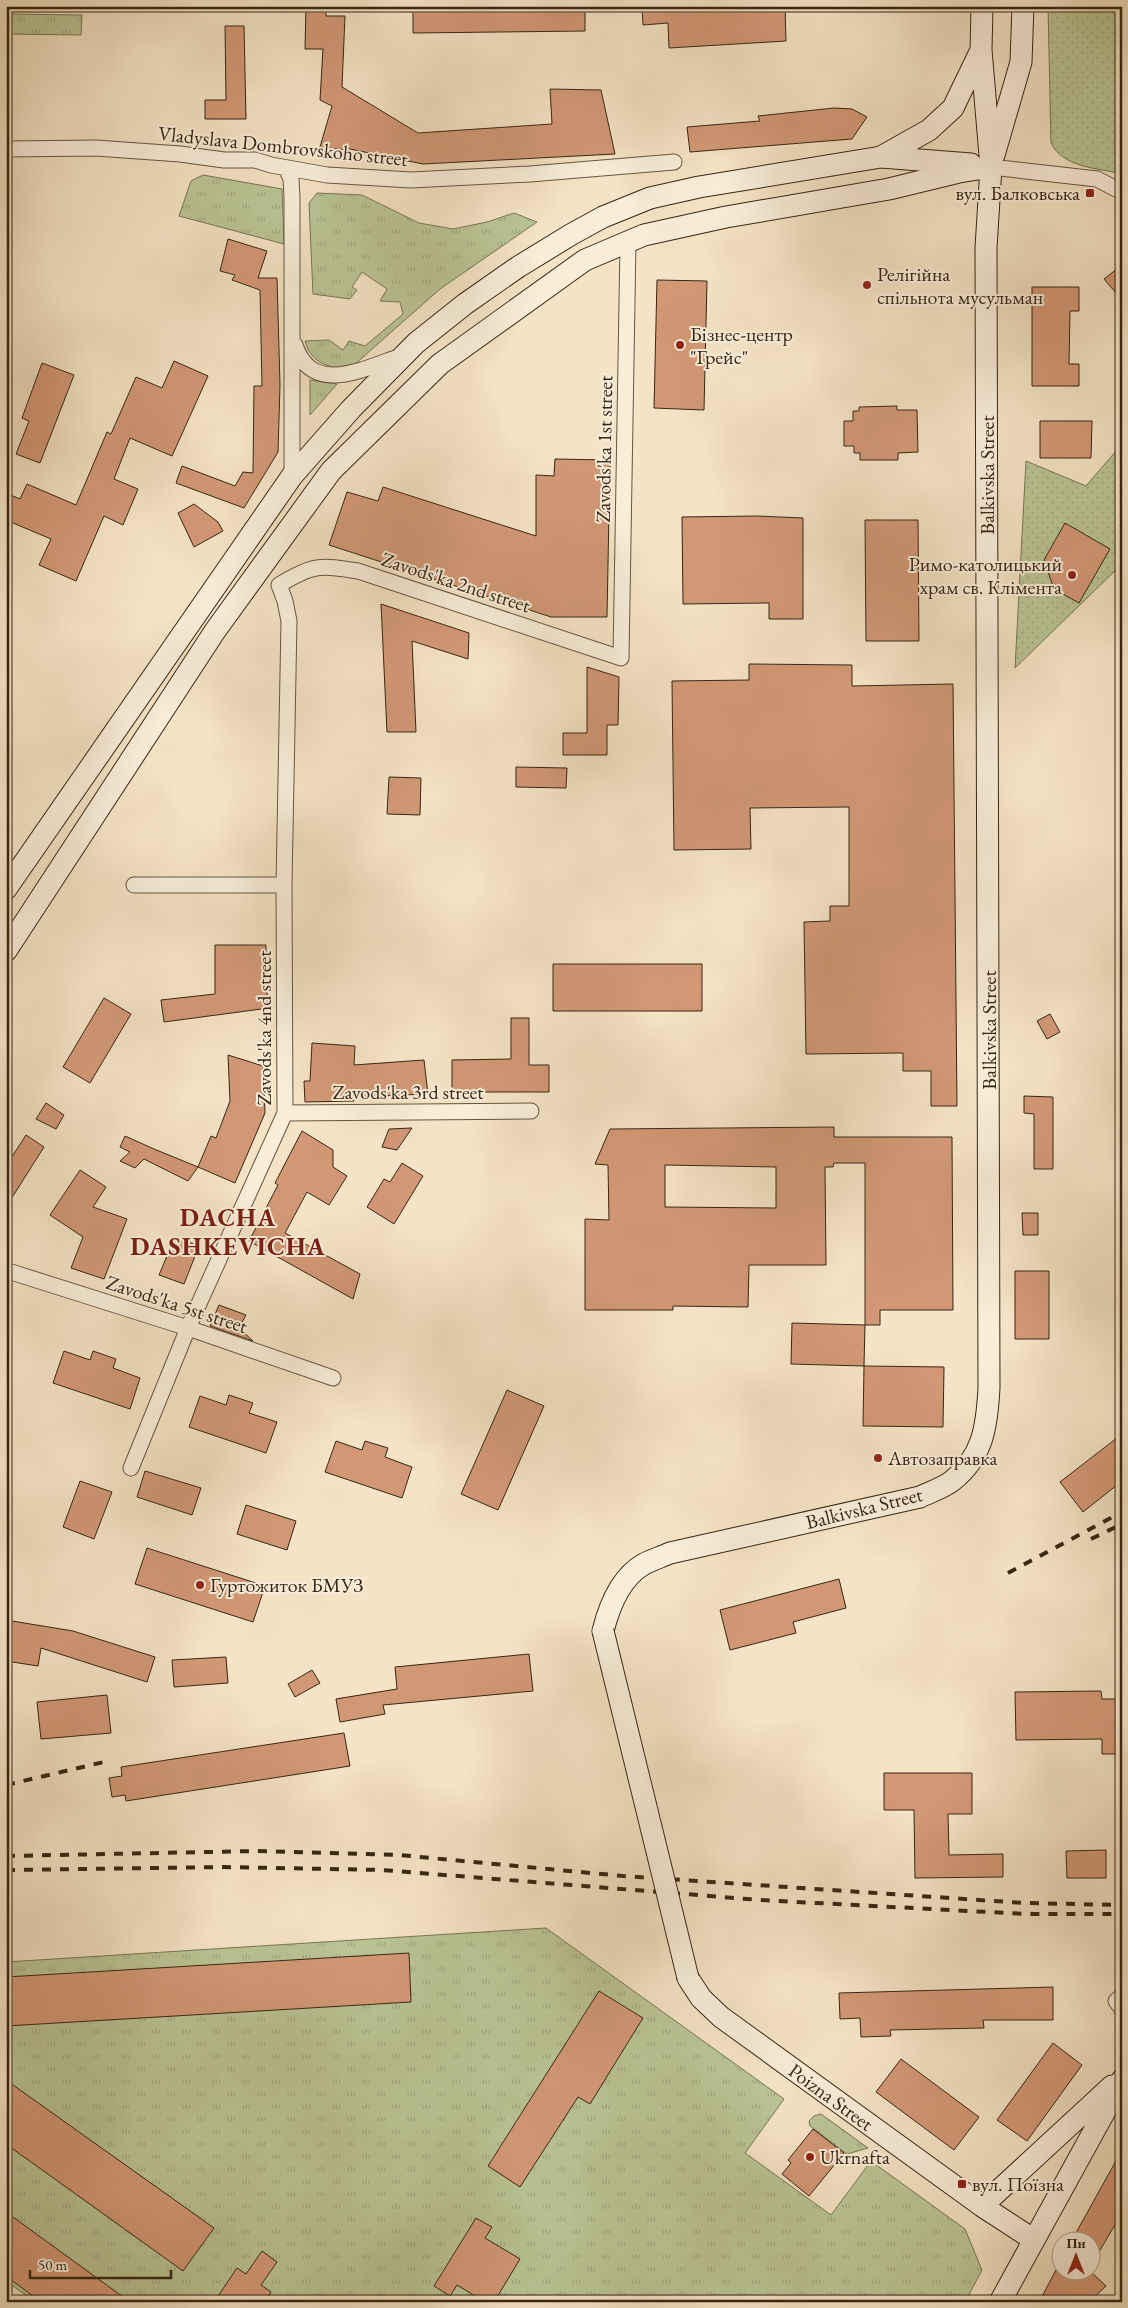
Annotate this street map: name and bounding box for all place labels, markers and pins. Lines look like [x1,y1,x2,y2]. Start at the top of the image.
place label: вул. Балковська [956,180,1080,206]
marker: вул. Балковська [1084,187,1096,199]
place label: Релігійна спільнота мусульман [877,261,1043,310]
marker: Релігійна спільнота мусульман [861,279,873,291]
place label: Бізнес-центр "Грейс" [690,321,793,370]
marker: Бізнес-центр "Грейс" [674,339,686,351]
place label: Римо-католицький храм св. Клімента [909,551,1062,600]
marker: Римо-католицький храм св. Клімента [1066,569,1078,581]
place label: Автозаправка [887,1445,997,1471]
marker: Автозаправка [872,1452,884,1464]
place label: Гуртожиток БМУЗ [210,1572,363,1598]
marker: Гуртожиток БМУЗ [194,1579,206,1591]
place label: Ukrnafta [820,2144,890,2170]
marker: Ukrnafta [804,2151,816,2163]
place label: вул. Поїзна [972,2171,1064,2197]
marker: вул. Поїзна [956,2178,968,2190]

